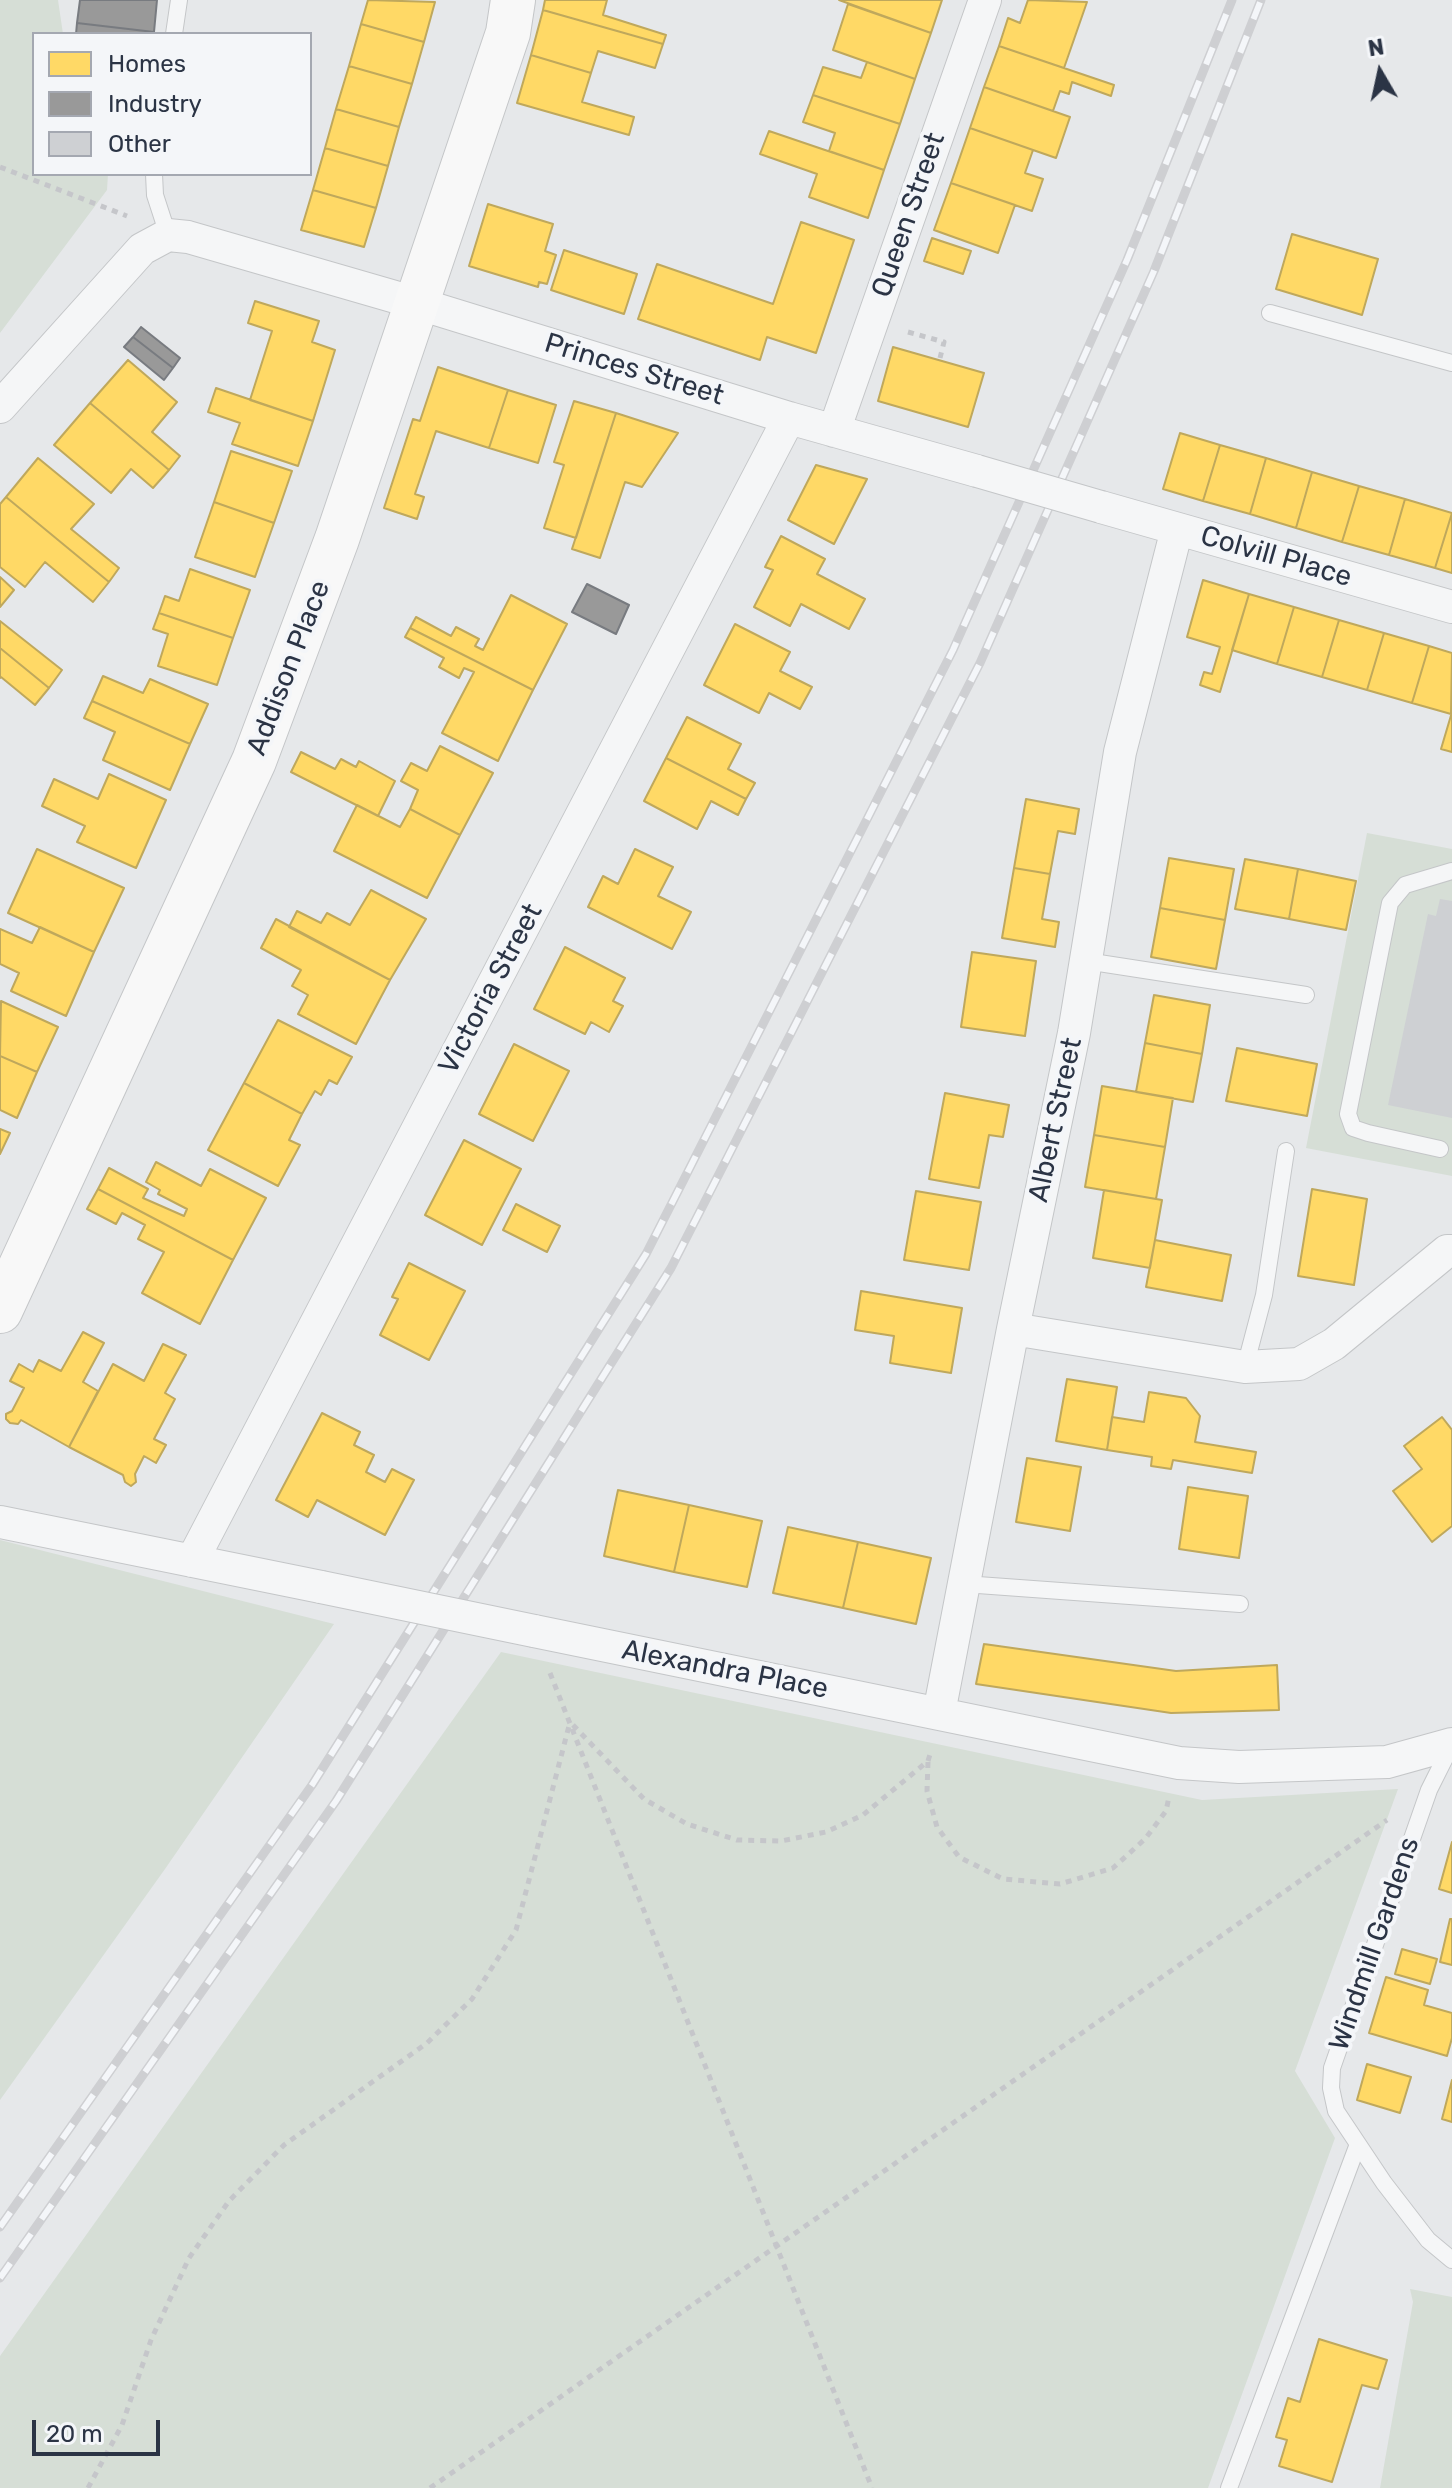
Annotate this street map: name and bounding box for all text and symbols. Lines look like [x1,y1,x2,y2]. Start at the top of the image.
legend [32,32,312,176]
north arrow [1340,32,1420,112]
text: N [1366,33,1386,62]
text: Homes [108,50,186,78]
text: Industry [108,90,202,118]
street label: Queen Street [865,128,953,302]
text: Other [108,130,171,158]
street label: Princes Street [540,327,728,413]
street label: Colvill Place [1197,519,1355,595]
street label: Addison Place [240,576,338,760]
street label: Victoria Street [432,898,550,1080]
street label: Albert Street [1022,1035,1090,1205]
street label: Alexandra Place [619,1634,831,1706]
street label: Windmill Gardens [1323,1833,1427,2055]
scale bar [36,2404,164,2454]
text: 20 m [46,2420,103,2448]

